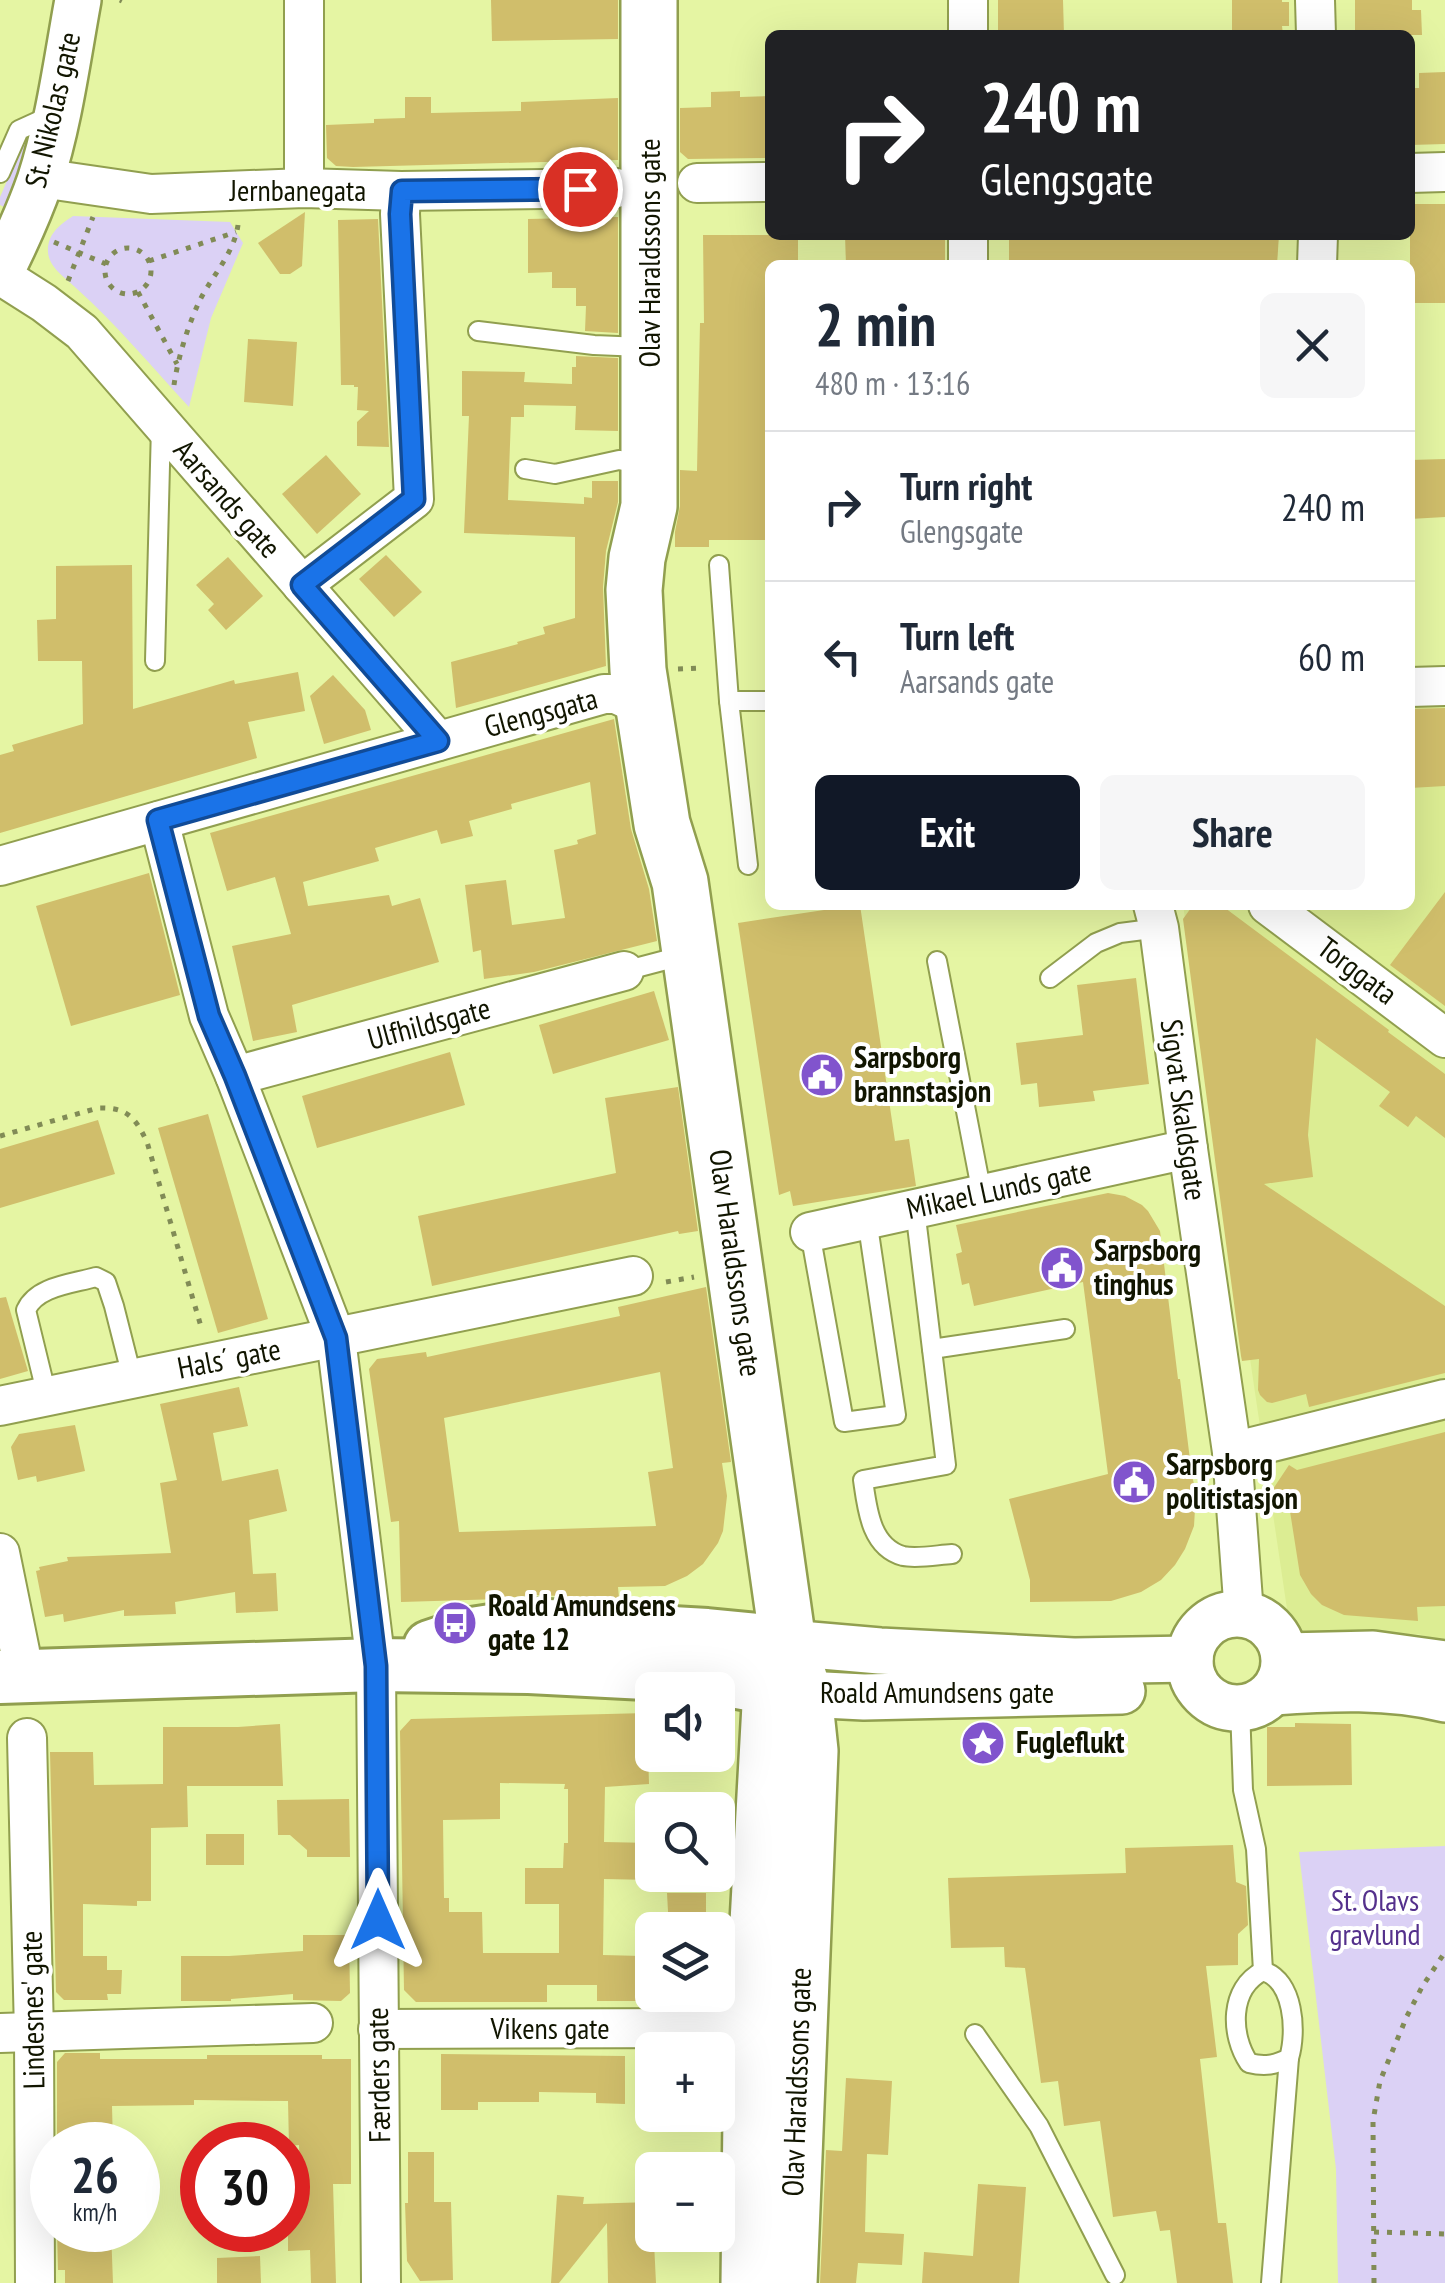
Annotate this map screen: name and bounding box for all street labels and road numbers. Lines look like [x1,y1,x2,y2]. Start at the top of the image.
street label: St. Nikolas gate [15,28,88,191]
street label: Olav Haraldssons gate [629,138,668,368]
street label: Jernbanegata [229,170,366,209]
street label: Aarsands gate [166,431,290,565]
street label: Glengsgata [480,678,602,745]
street label: Torggata [1310,927,1405,1012]
street label: Ulfhildsgate [363,987,494,1058]
street label: Sigvat Skaldsgate [1152,1017,1216,1203]
street label: Olav Haraldssons gate [701,1147,772,1379]
street label: Mikael Lunds gate [903,1150,1095,1227]
street label: Hals´ gate [174,1328,284,1387]
street label: Roald Amundsens gate [820,1672,1054,1711]
street label: Lindesnes' gate [11,1930,52,2090]
street label: Olav Haraldssons gate [772,1967,819,2197]
street label: Færders gate [357,2007,398,2143]
street label: Vikens gate [489,2008,610,2047]

